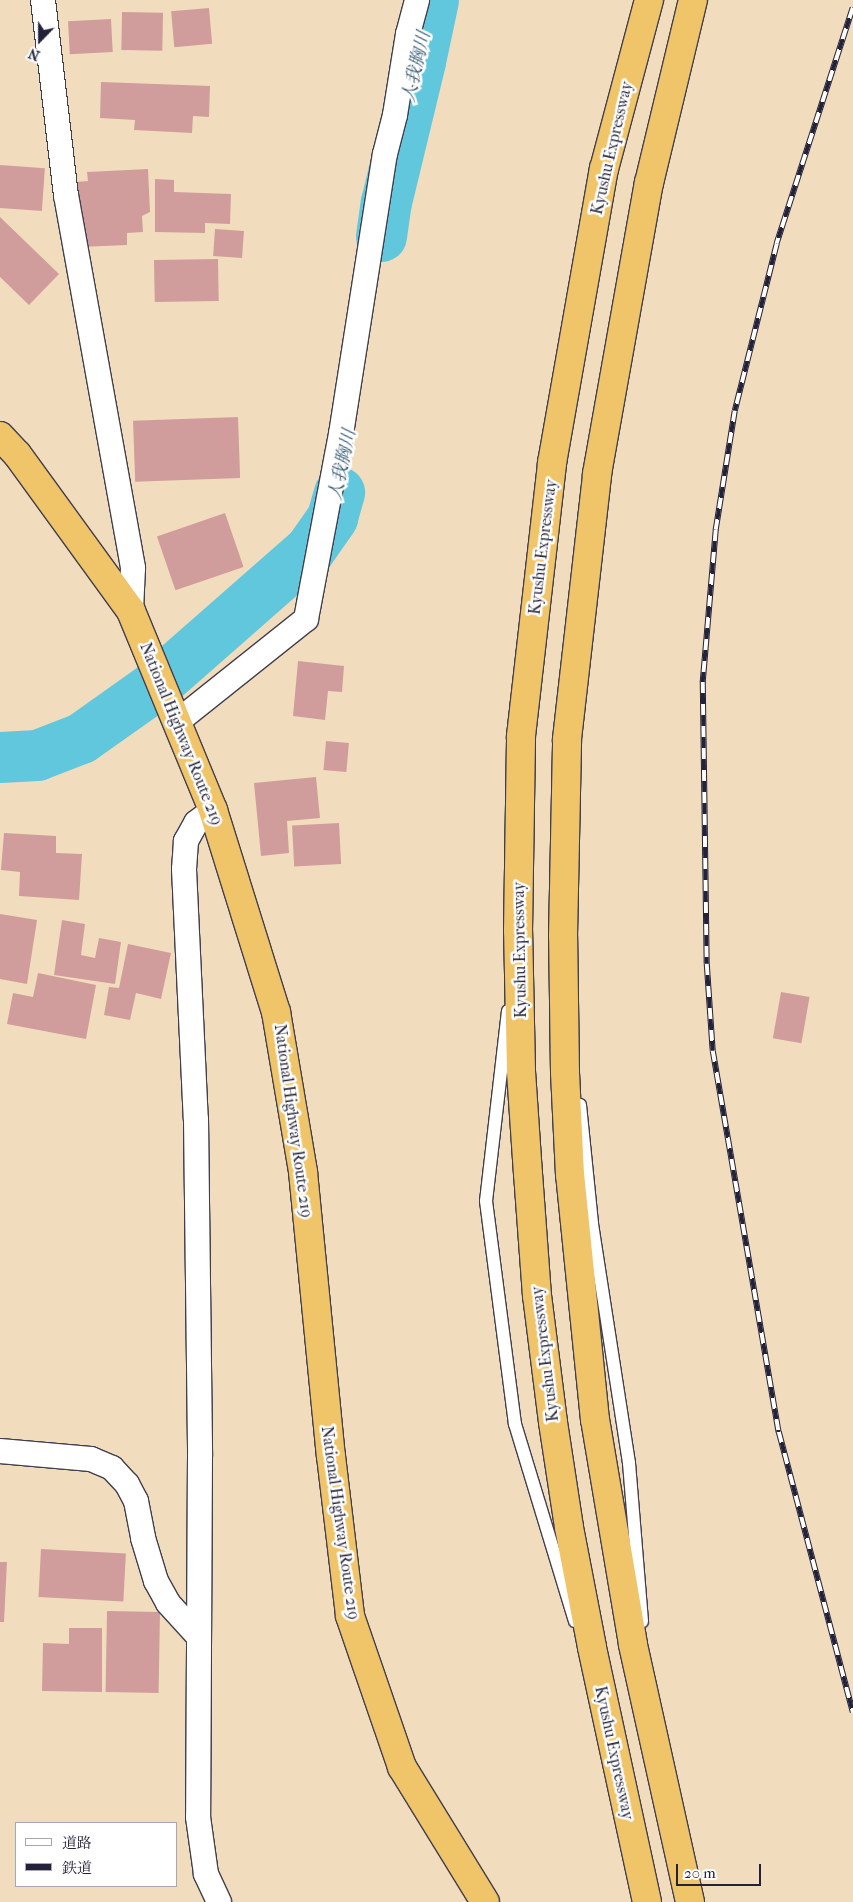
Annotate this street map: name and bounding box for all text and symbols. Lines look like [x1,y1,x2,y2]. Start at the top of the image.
north arrow [15,15,65,65]
water label: 人我胸川 [398,29,436,105]
text: N [26,45,42,64]
street label: Kyushu Expressway [587,79,637,217]
water label: 人我胸川 [325,428,361,502]
street label: Kyushu Expressway [525,478,561,616]
street label: National Highway Route 219 [136,640,226,828]
street label: Kyushu Expressway [509,882,531,1018]
street label: National Highway Route 219 [270,1023,316,1219]
street label: Kyushu Expressway [527,1285,563,1423]
street label: National Highway Route 219 [317,1425,363,1621]
street label: Kyushu Expressway [590,1684,638,1822]
legend [15,1822,178,1887]
text: 道路 [62,1834,92,1852]
scale bar [678,1854,763,1886]
text: 鉄道 [62,1859,92,1877]
text: 20 m [684,1864,716,1882]

